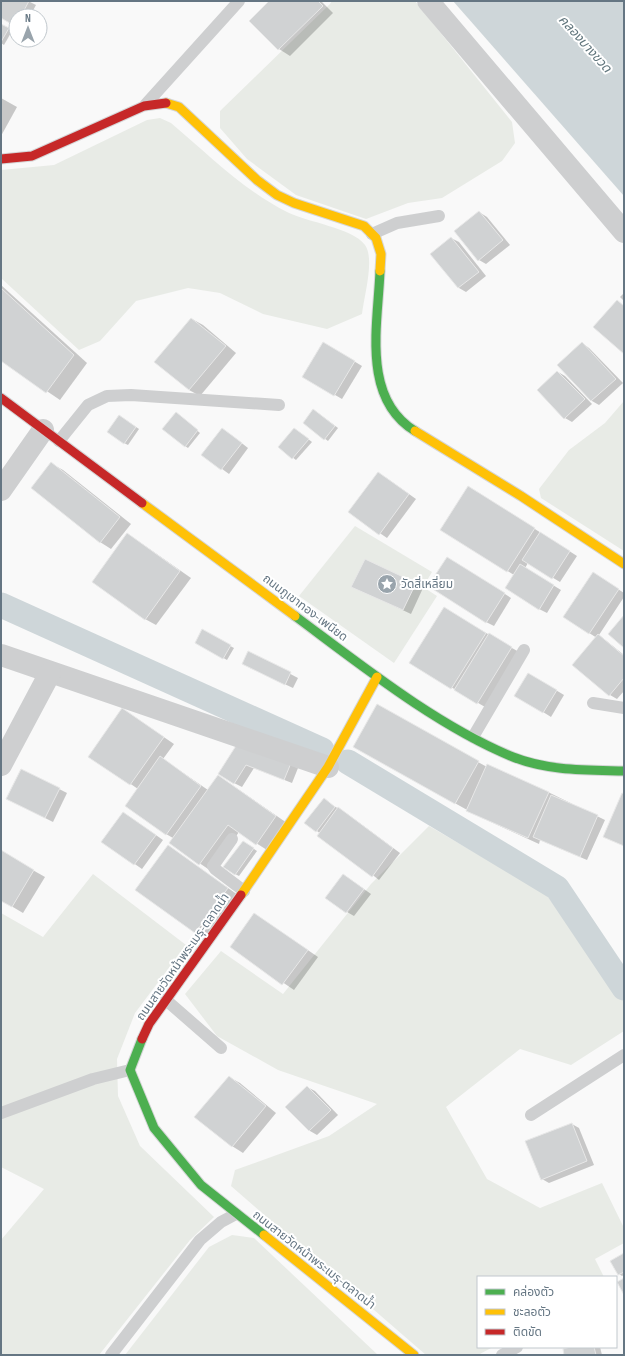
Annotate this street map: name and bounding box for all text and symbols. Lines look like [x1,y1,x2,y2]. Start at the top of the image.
north arrow [8,8,48,48]
text: N [25,12,31,25]
water label: คลองบางขวด [555,12,616,77]
street label: ถนนภูเขาทอง-เพนียด [260,571,350,645]
place icon: วัดสี่เหลี่ยม [376,573,398,595]
place label: วัดสี่เหลี่ยม [401,575,453,592]
street label: ถนนสายวัดหน้าพระเมรุ-ตลาดน้ำ [132,889,233,1023]
street label: ถนนสายวัดหน้าพระเมรุ-ตลาดน้ำ [250,1206,380,1313]
legend [477,1276,617,1348]
text: คล่องตัว [513,1285,554,1300]
text: ชะลอตัว [513,1305,551,1320]
text: ติดขัด [513,1325,542,1340]

